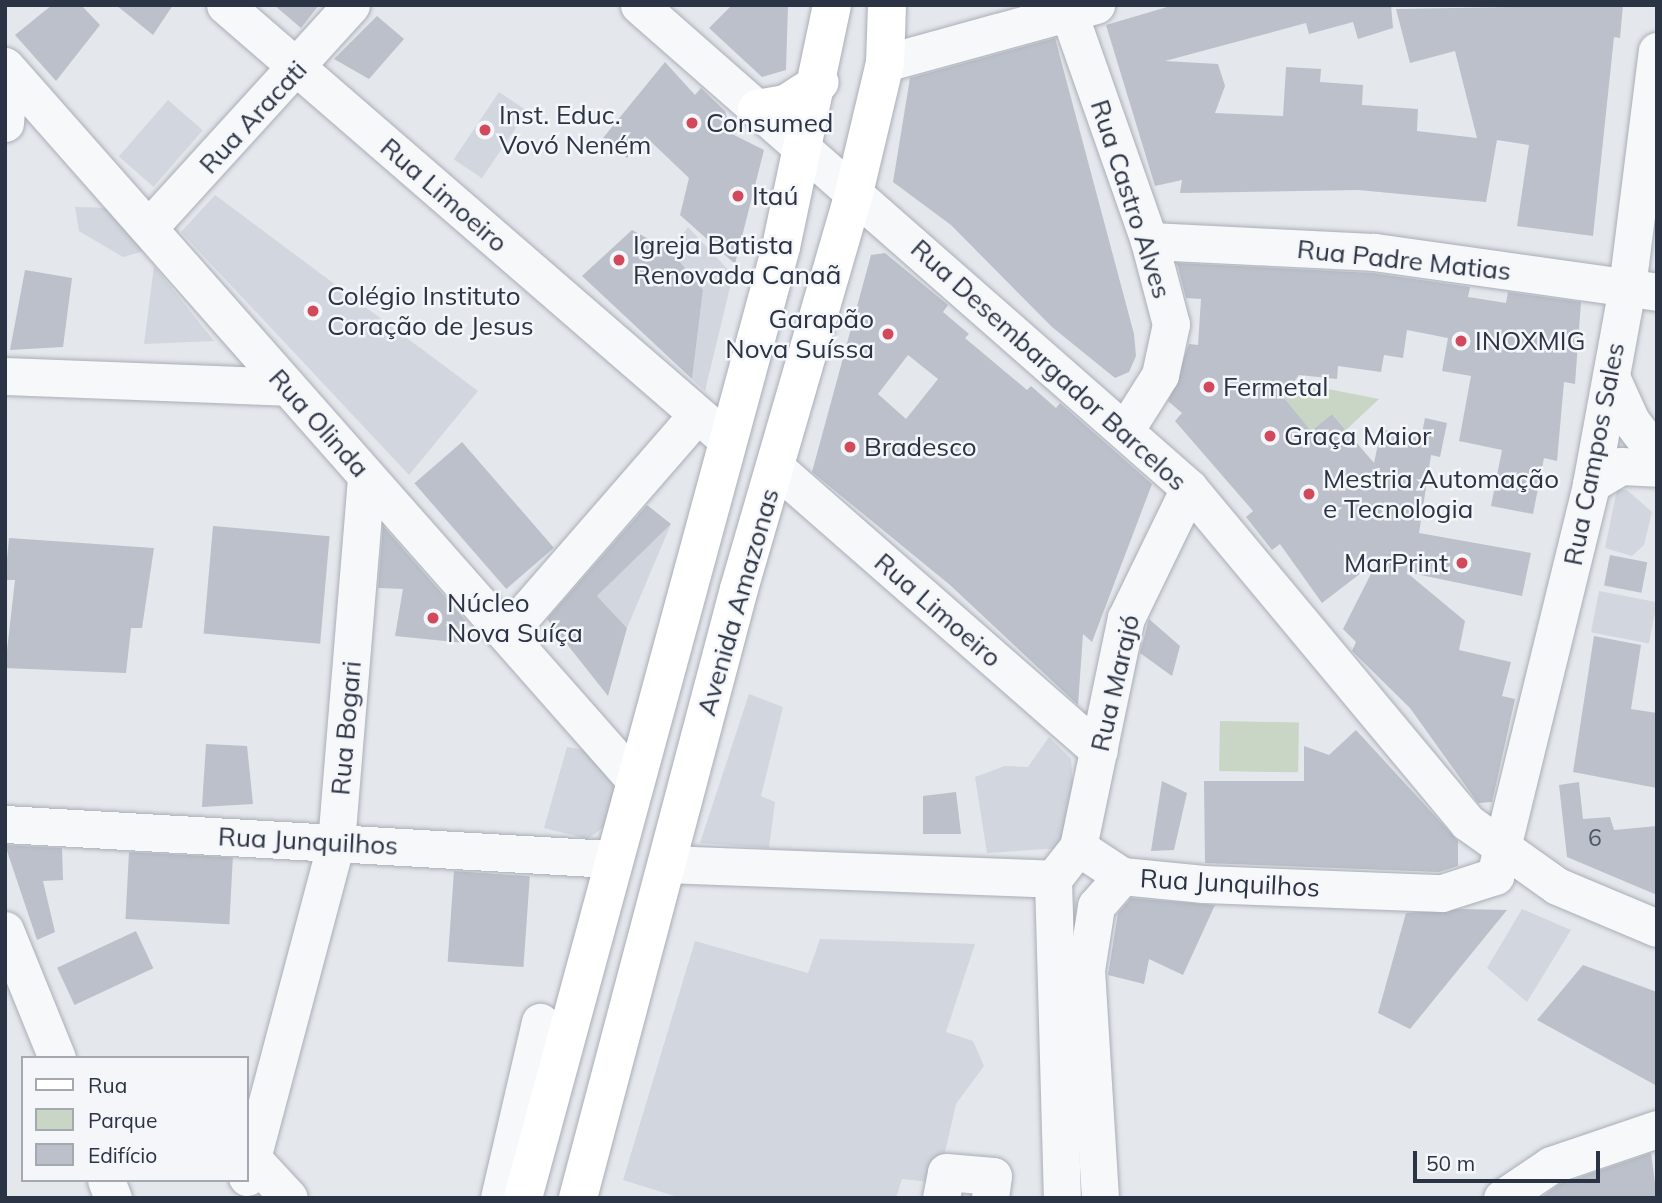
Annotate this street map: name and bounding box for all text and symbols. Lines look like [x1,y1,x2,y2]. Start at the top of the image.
street label: Rua Aracati [193,54,313,180]
street label: Rua Castro Alves [1084,96,1178,302]
place label: Inst. Educ. Vovó Neném [499,99,651,160]
place label: Consumed [706,107,833,139]
marker: Consumed [684,115,700,131]
marker: Inst. Educ. Vovó Neném [477,122,493,138]
street label: Rua Limoeiro [374,131,514,259]
place label: Itaú [752,180,798,212]
marker: Itaú [730,188,746,204]
place label: Igreja Batista Renovada Canaã [633,229,841,290]
street label: Rua Desembargador Barcelos [905,233,1193,497]
street label: Rua Padre Matias [1296,233,1512,287]
marker: Igreja Batista Renovada Canaã [611,252,627,268]
place label: Colégio Instituto Coração de Jesus [327,280,534,342]
marker: Colégio Instituto Coração de Jesus [305,303,321,319]
place label: Garapão Nova Suíssa [725,303,874,364]
place label: INOXMIG [1475,325,1586,357]
marker: Garapão Nova Suíssa [880,326,896,342]
marker: INOXMIG [1453,333,1469,349]
street label: Rua Campos Sales [1557,340,1631,568]
street label: Rua Olinda [262,363,376,483]
place label: Fermetal [1223,371,1329,403]
marker: Fermetal [1201,379,1217,395]
place label: Graça Maior [1284,420,1431,452]
marker: Graça Maior [1262,428,1278,444]
place label: Bradesco [864,431,977,463]
marker: Bradesco [842,439,858,455]
place label: Mestria Automação e Tecnologia [1323,463,1559,524]
street label: Avenida Amazonas [691,485,785,719]
marker: Mestria Automação e Tecnologia [1301,486,1317,502]
street label: Rua Limoeiro [868,546,1008,674]
place label: MarPrint [1344,547,1448,579]
marker: MarPrint [1454,555,1470,571]
place label: Núcleo Nova Suíça [447,587,583,648]
marker: Núcleo Nova Suíça [425,610,441,626]
street label: Rua Marajó [1084,612,1146,754]
street label: Rua Bogari [325,659,367,797]
street label: Rua Junquilhos [217,821,399,861]
house number: 6 [1588,824,1602,852]
street label: Rua Junquilhos [1139,863,1321,903]
legend [21,1056,248,1182]
text: Rua [88,1072,127,1098]
text: Parque [88,1107,157,1133]
scale bar [1417,1136,1604,1180]
text: Edifício [88,1142,157,1168]
text: 50 m [1426,1150,1475,1176]

